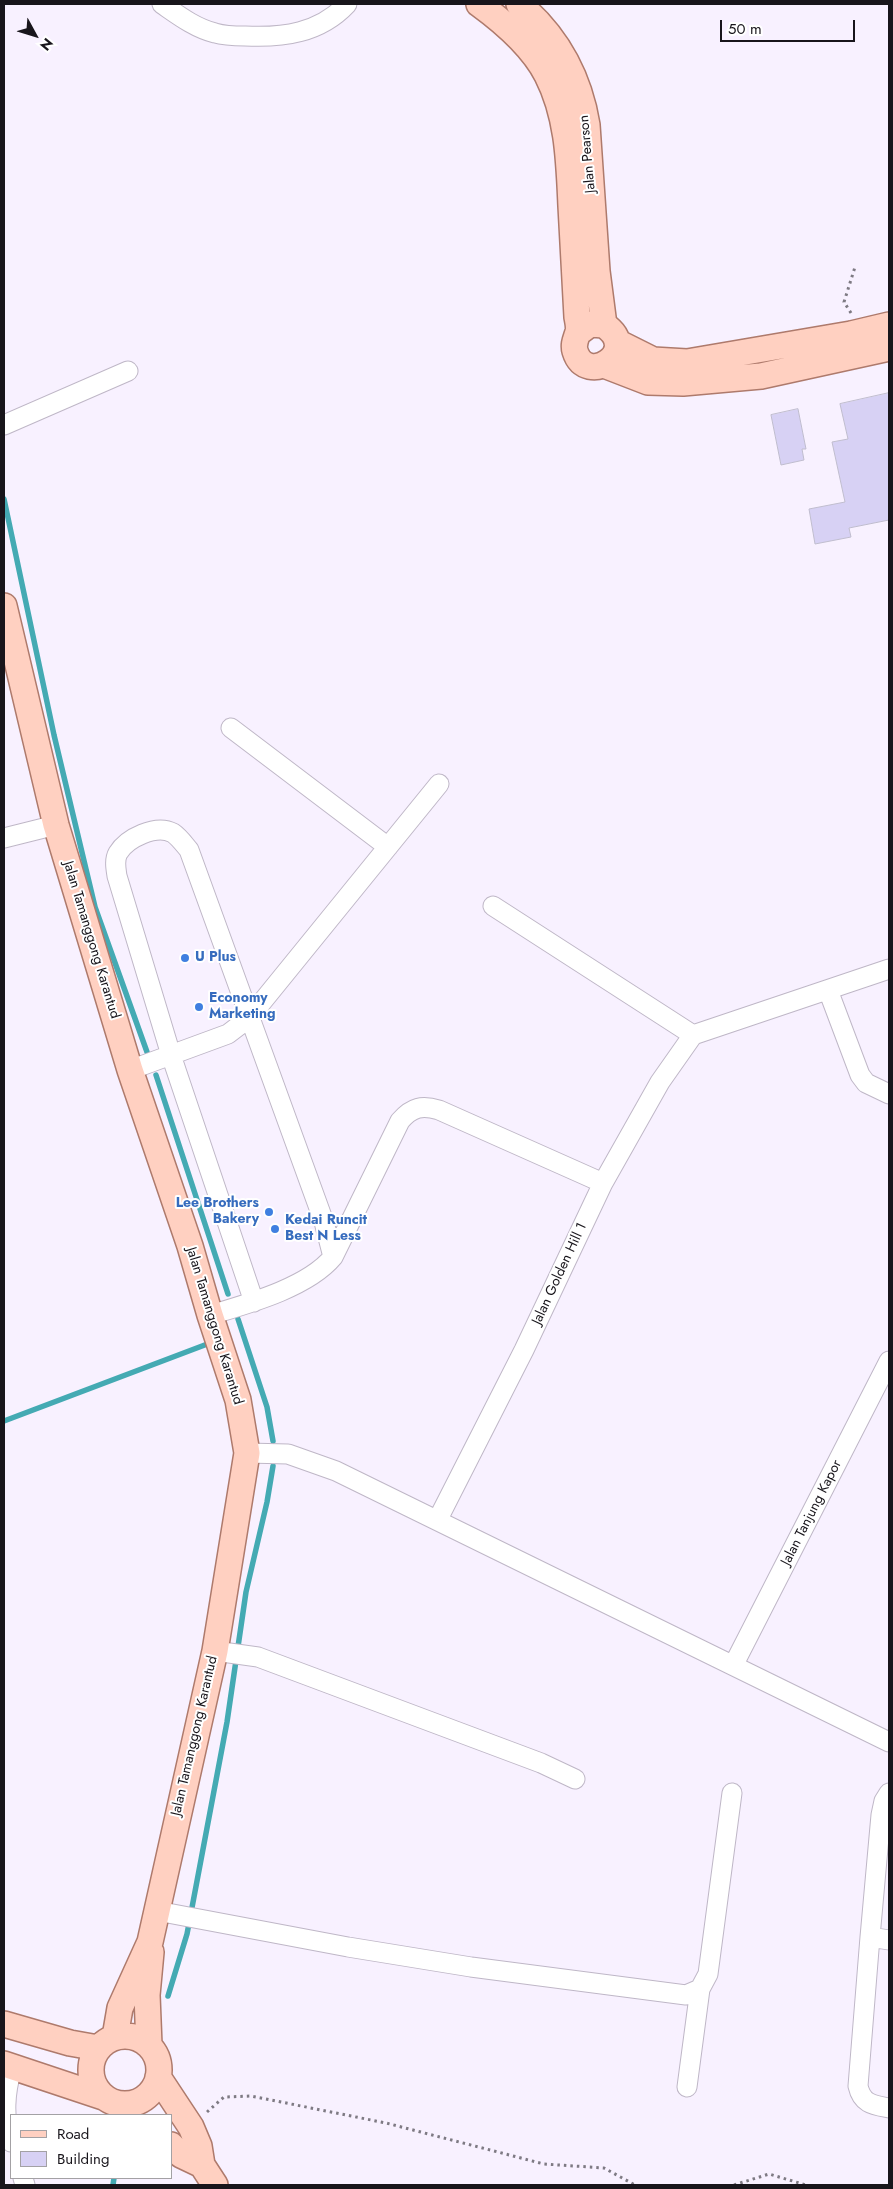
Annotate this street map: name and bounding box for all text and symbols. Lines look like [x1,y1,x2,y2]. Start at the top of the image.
north arrow [10,10,60,60]
scale bar [723,10,858,42]
text: 50 m [728,18,762,40]
text: N [35,34,58,55]
street label: Jalan Pearson [576,114,600,194]
street label: Jalan Tamanggong Karantud [59,859,123,1021]
place label: U Plus [195,950,236,966]
marker: U Plus [179,952,191,964]
place label: Economy Marketing [209,991,276,1024]
marker: Economy Marketing [193,1001,205,1013]
place label: Lee Brothers Bakery [176,1196,259,1228]
marker: Lee Brothers Bakery [263,1206,275,1218]
place label: Kedai Runcit Best N Less [285,1213,367,1246]
street label: Jalan Golden Hill 1 [529,1220,591,1328]
marker: Kedai Runcit Best N Less [269,1223,281,1235]
street label: Jalan Tamanggong Karantud [182,1245,246,1407]
street label: Jalan Tanjung Kapor [778,1457,846,1569]
street label: Jalan Tamanggong Karantud [168,1654,222,1818]
legend [10,2114,172,2179]
text: Road [57,2123,89,2145]
text: Building [57,2148,109,2170]

